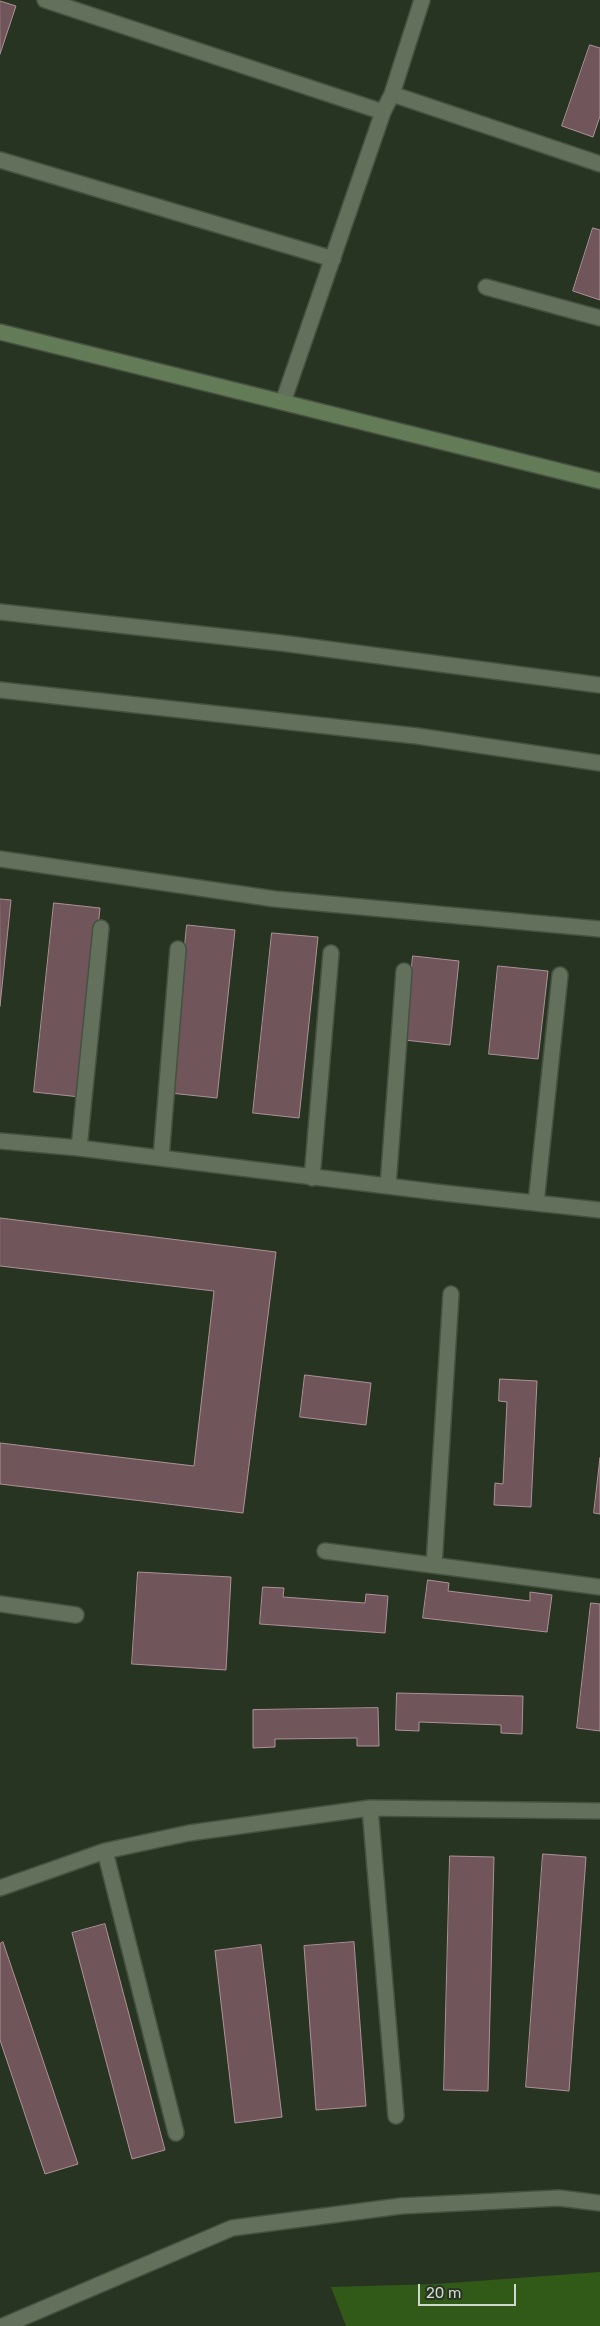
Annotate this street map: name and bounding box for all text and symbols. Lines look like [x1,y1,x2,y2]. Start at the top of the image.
scale bar [420,2274,518,2306]
text: 20 m [426,2284,461,2302]

